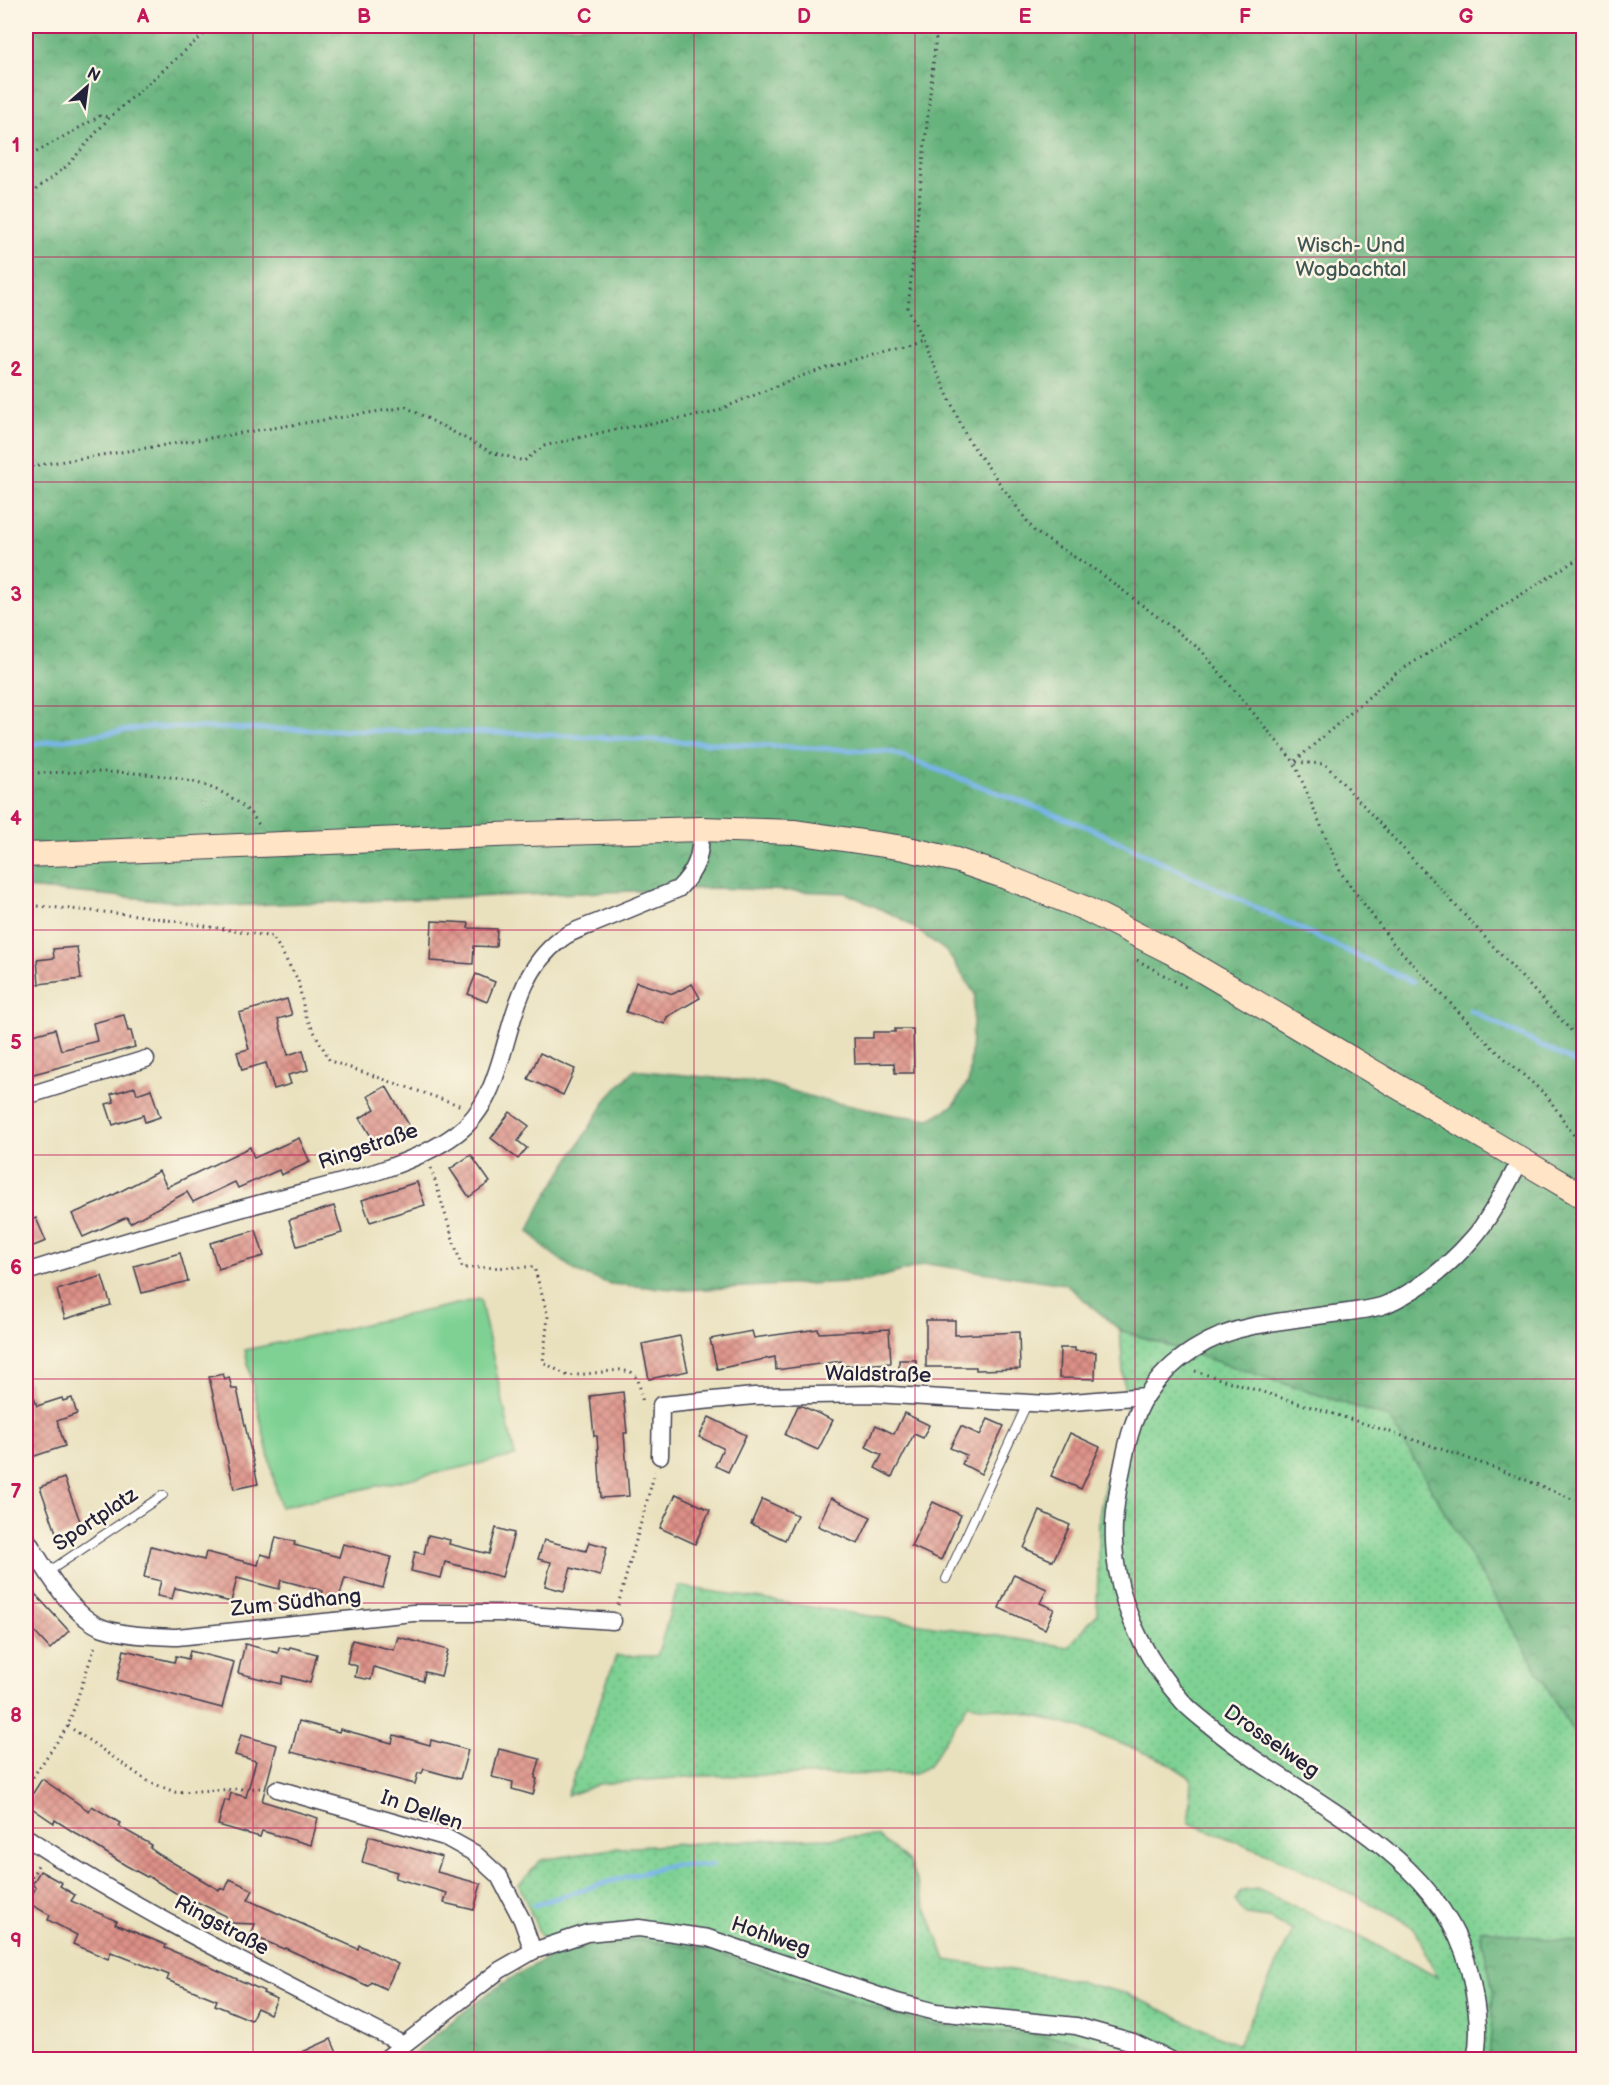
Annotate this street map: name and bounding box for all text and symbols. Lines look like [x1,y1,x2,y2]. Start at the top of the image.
text: A [136,5,150,29]
text: B [357,5,371,29]
text: C [577,5,591,29]
text: D [797,5,811,29]
text: E [1019,5,1032,29]
text: F [1239,5,1251,29]
text: G [1459,5,1474,29]
north arrow [57,57,117,117]
text: N [84,64,103,86]
text: 1 [12,134,20,158]
park label: Wisch- Und Wogbachtal [1296,233,1406,282]
text: 2 [10,358,22,382]
text: 3 [10,583,22,607]
text: 4 [10,807,22,831]
text: 5 [10,1031,22,1055]
street label: Ringstraße [315,1118,421,1175]
text: 6 [10,1256,22,1280]
street label: Waldstraße [825,1361,931,1388]
text: 7 [10,1480,22,1504]
street label: Sportplatz [48,1482,143,1557]
street label: Zum Südhang [229,1583,362,1622]
street label: Drosselweg [1219,1699,1324,1783]
text: 8 [10,1704,22,1728]
street label: In Dellen [378,1785,466,1836]
street label: Ringstraße [170,1890,273,1961]
street label: Hohlweg [728,1911,814,1962]
text: 9 [10,1929,22,1953]

